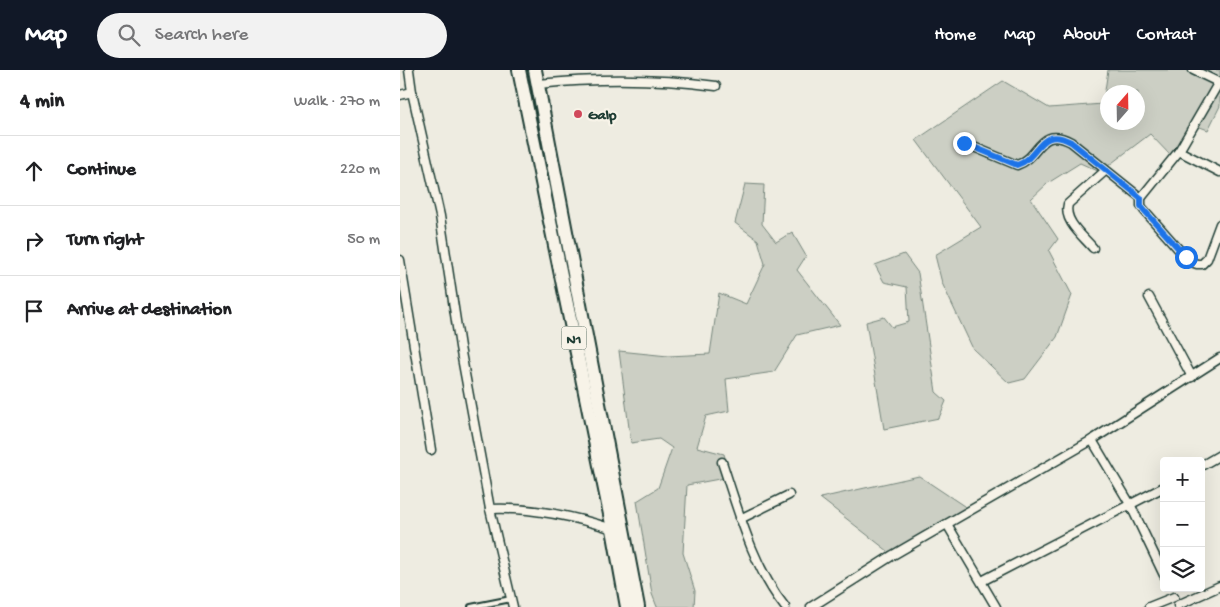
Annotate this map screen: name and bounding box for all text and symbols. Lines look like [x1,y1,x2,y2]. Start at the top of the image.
search box [97,13,447,58]
text: Map [25,21,67,50]
icon: search [115,21,143,49]
text: Search here [155,24,248,47]
text: Home [934,25,976,46]
text: Map [1004,25,1035,46]
text: About [1063,25,1109,46]
text: Contact [1137,25,1195,46]
north arrow [1100,85,1145,130]
text: 4 min [20,90,64,115]
text: Walk · 270 m [294,93,380,112]
place label: Galp [588,107,617,125]
marker: Galp [572,108,584,120]
route end [953,132,976,155]
icon: ahead [20,157,48,185]
text: Continue [67,159,136,182]
text: 220 m [340,161,380,180]
icon: right [20,227,48,255]
text: Turn right [67,229,143,252]
text: 50 m [347,231,380,250]
route start [1175,246,1198,269]
icon: arrive [20,297,48,325]
text: Arrive at destination [67,299,231,322]
road number: N1 [562,326,586,350]
map controls [1160,457,1205,592]
button: + [1160,457,1205,502]
button: − [1160,502,1205,547]
button: layers [1160,547,1205,592]

